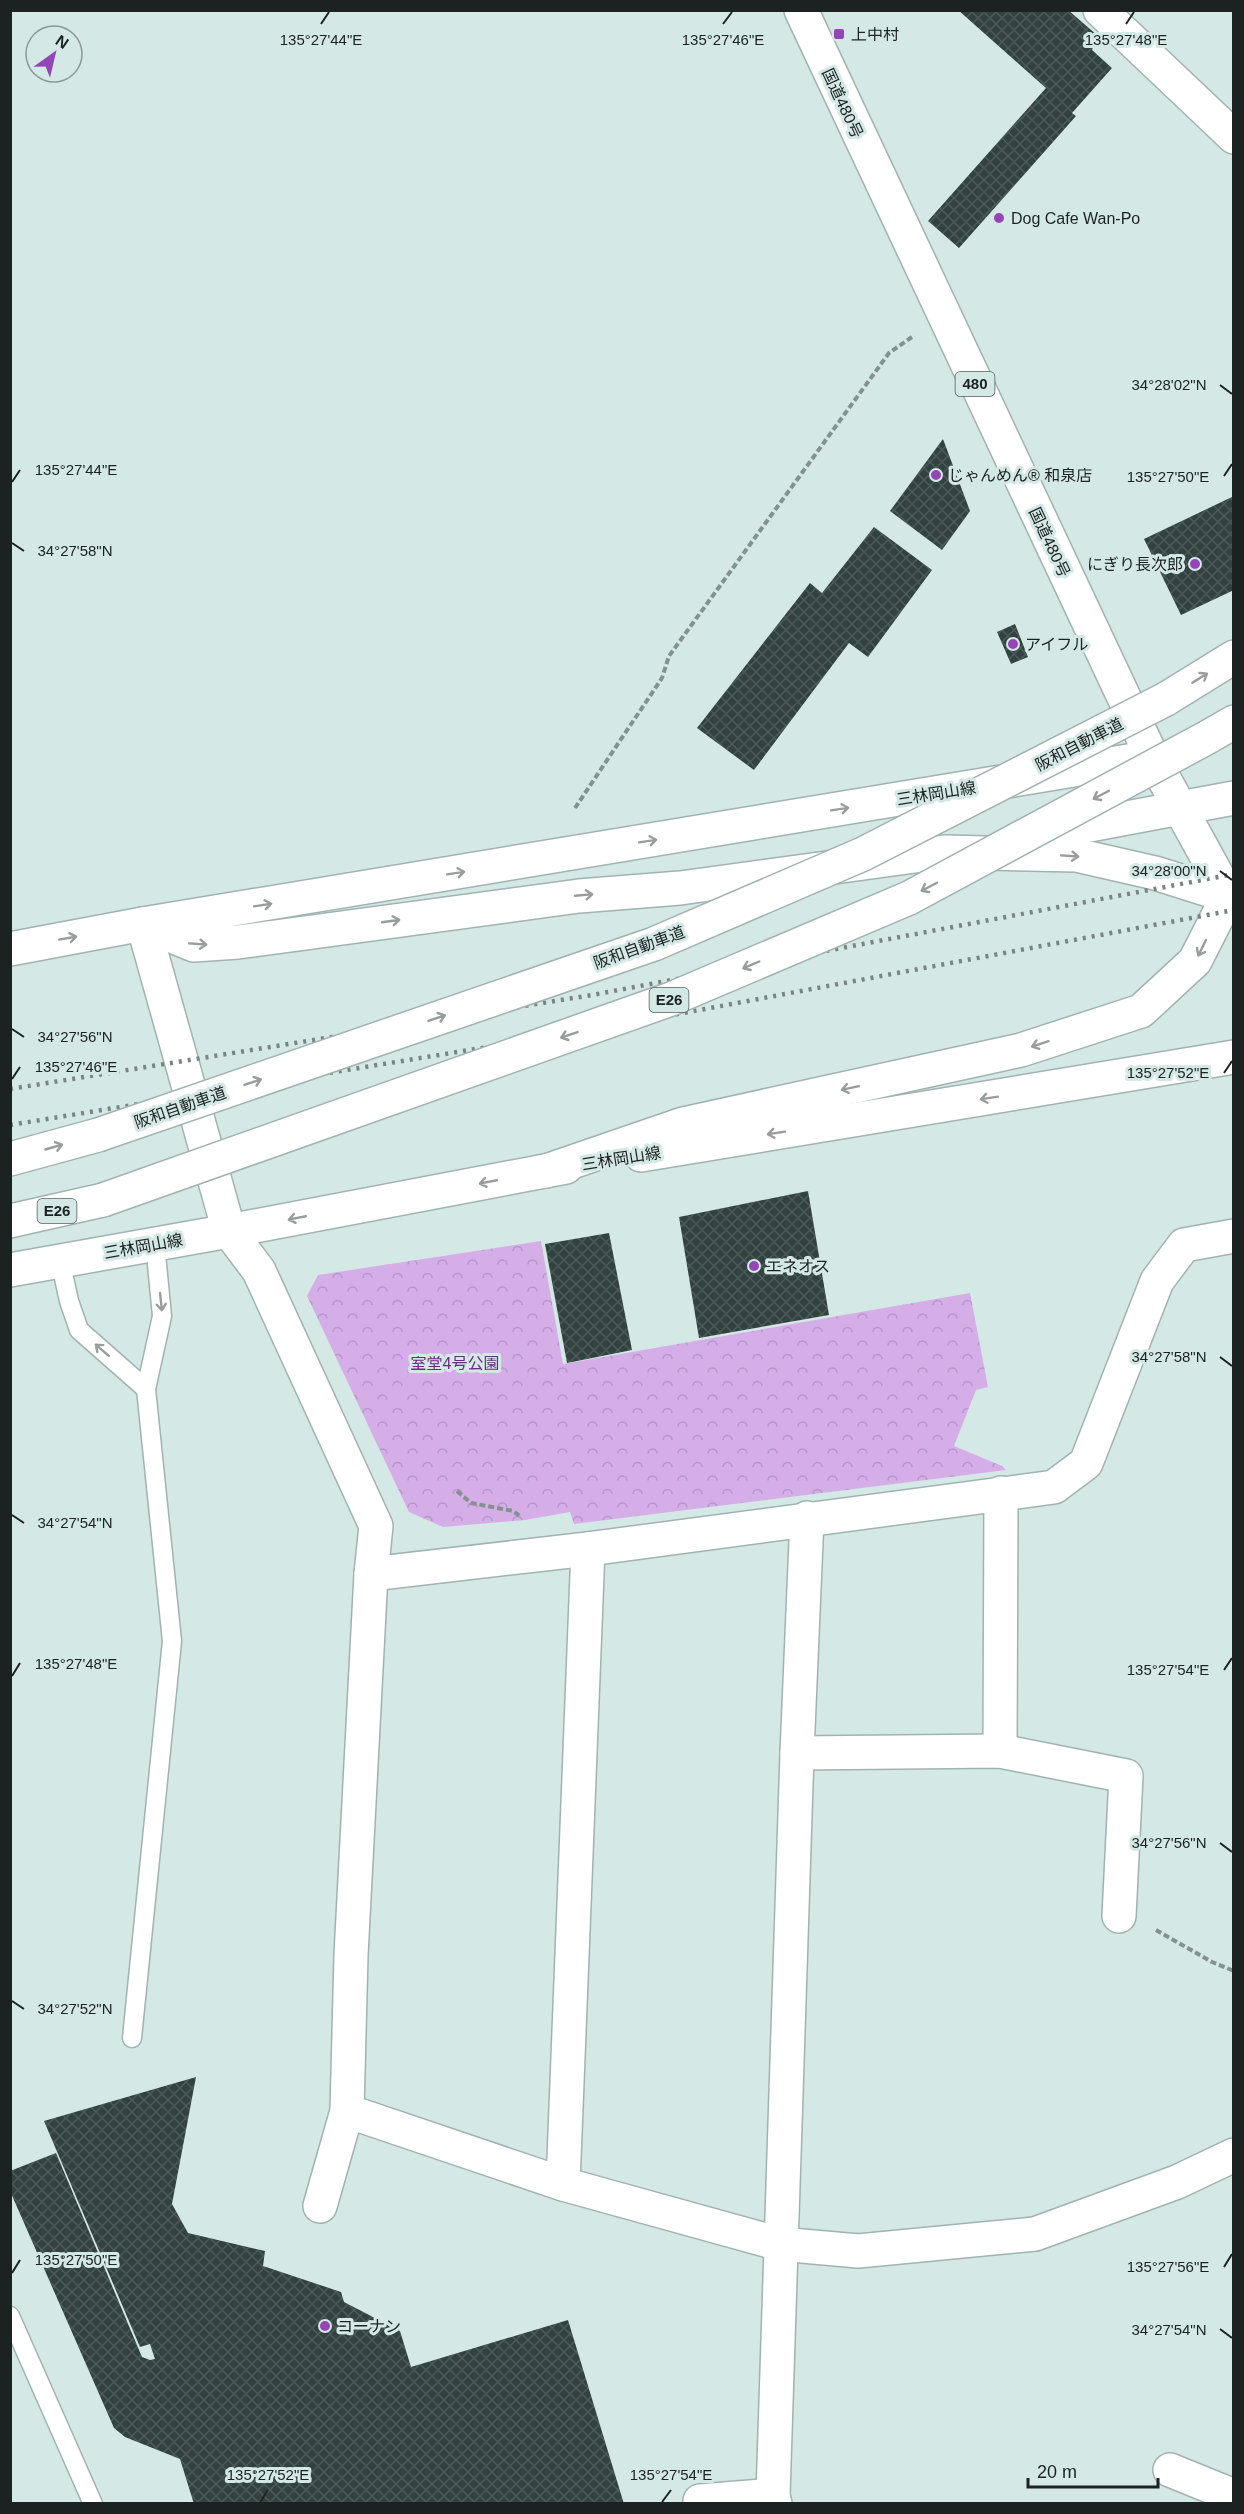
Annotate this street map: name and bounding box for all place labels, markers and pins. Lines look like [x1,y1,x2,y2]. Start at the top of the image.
place label: 上中村 [851,26,899,43]
marker: 上中村 [832,27,846,41]
place label: Dog Cafe Wan-Po [1011,210,1140,227]
marker: Dog Cafe Wan-Po [992,211,1006,225]
place label: じゃんめん® 和泉店 [948,467,1092,484]
marker: じゃんめん® 和泉店 [929,468,943,482]
place label: にぎり長次郎 [1087,556,1183,573]
marker: にぎり長次郎 [1188,557,1202,571]
place label: アイフル [1025,636,1088,653]
marker: アイフル [1006,637,1020,651]
place label: エネオス [766,1258,830,1275]
marker: エネオス [747,1259,761,1273]
place label: コーナン [337,2318,401,2335]
marker: コーナン [318,2319,332,2333]

